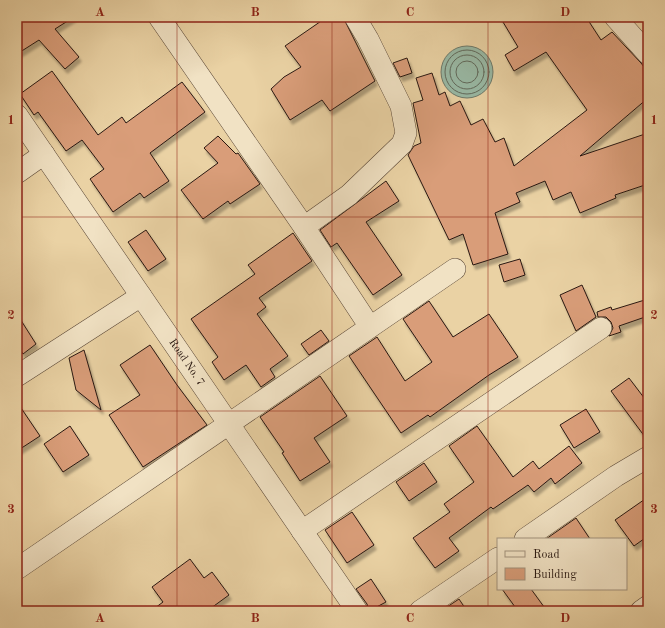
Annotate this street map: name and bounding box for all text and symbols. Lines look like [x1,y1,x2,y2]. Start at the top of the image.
text: A [95,6,105,19]
text: B [250,6,260,19]
text: C [406,6,414,19]
text: D [560,6,570,19]
text: 1 [7,114,15,127]
text: 1 [650,114,658,127]
text: 2 [7,309,15,322]
text: 2 [650,309,658,322]
street label: Road No. 7 [167,337,206,388]
text: 3 [7,503,15,516]
text: 3 [650,503,658,516]
legend [497,538,627,590]
text: Road [533,549,560,561]
text: Building [533,569,577,581]
text: A [95,612,105,625]
text: B [250,612,260,625]
text: C [406,612,414,625]
text: D [560,612,570,625]

